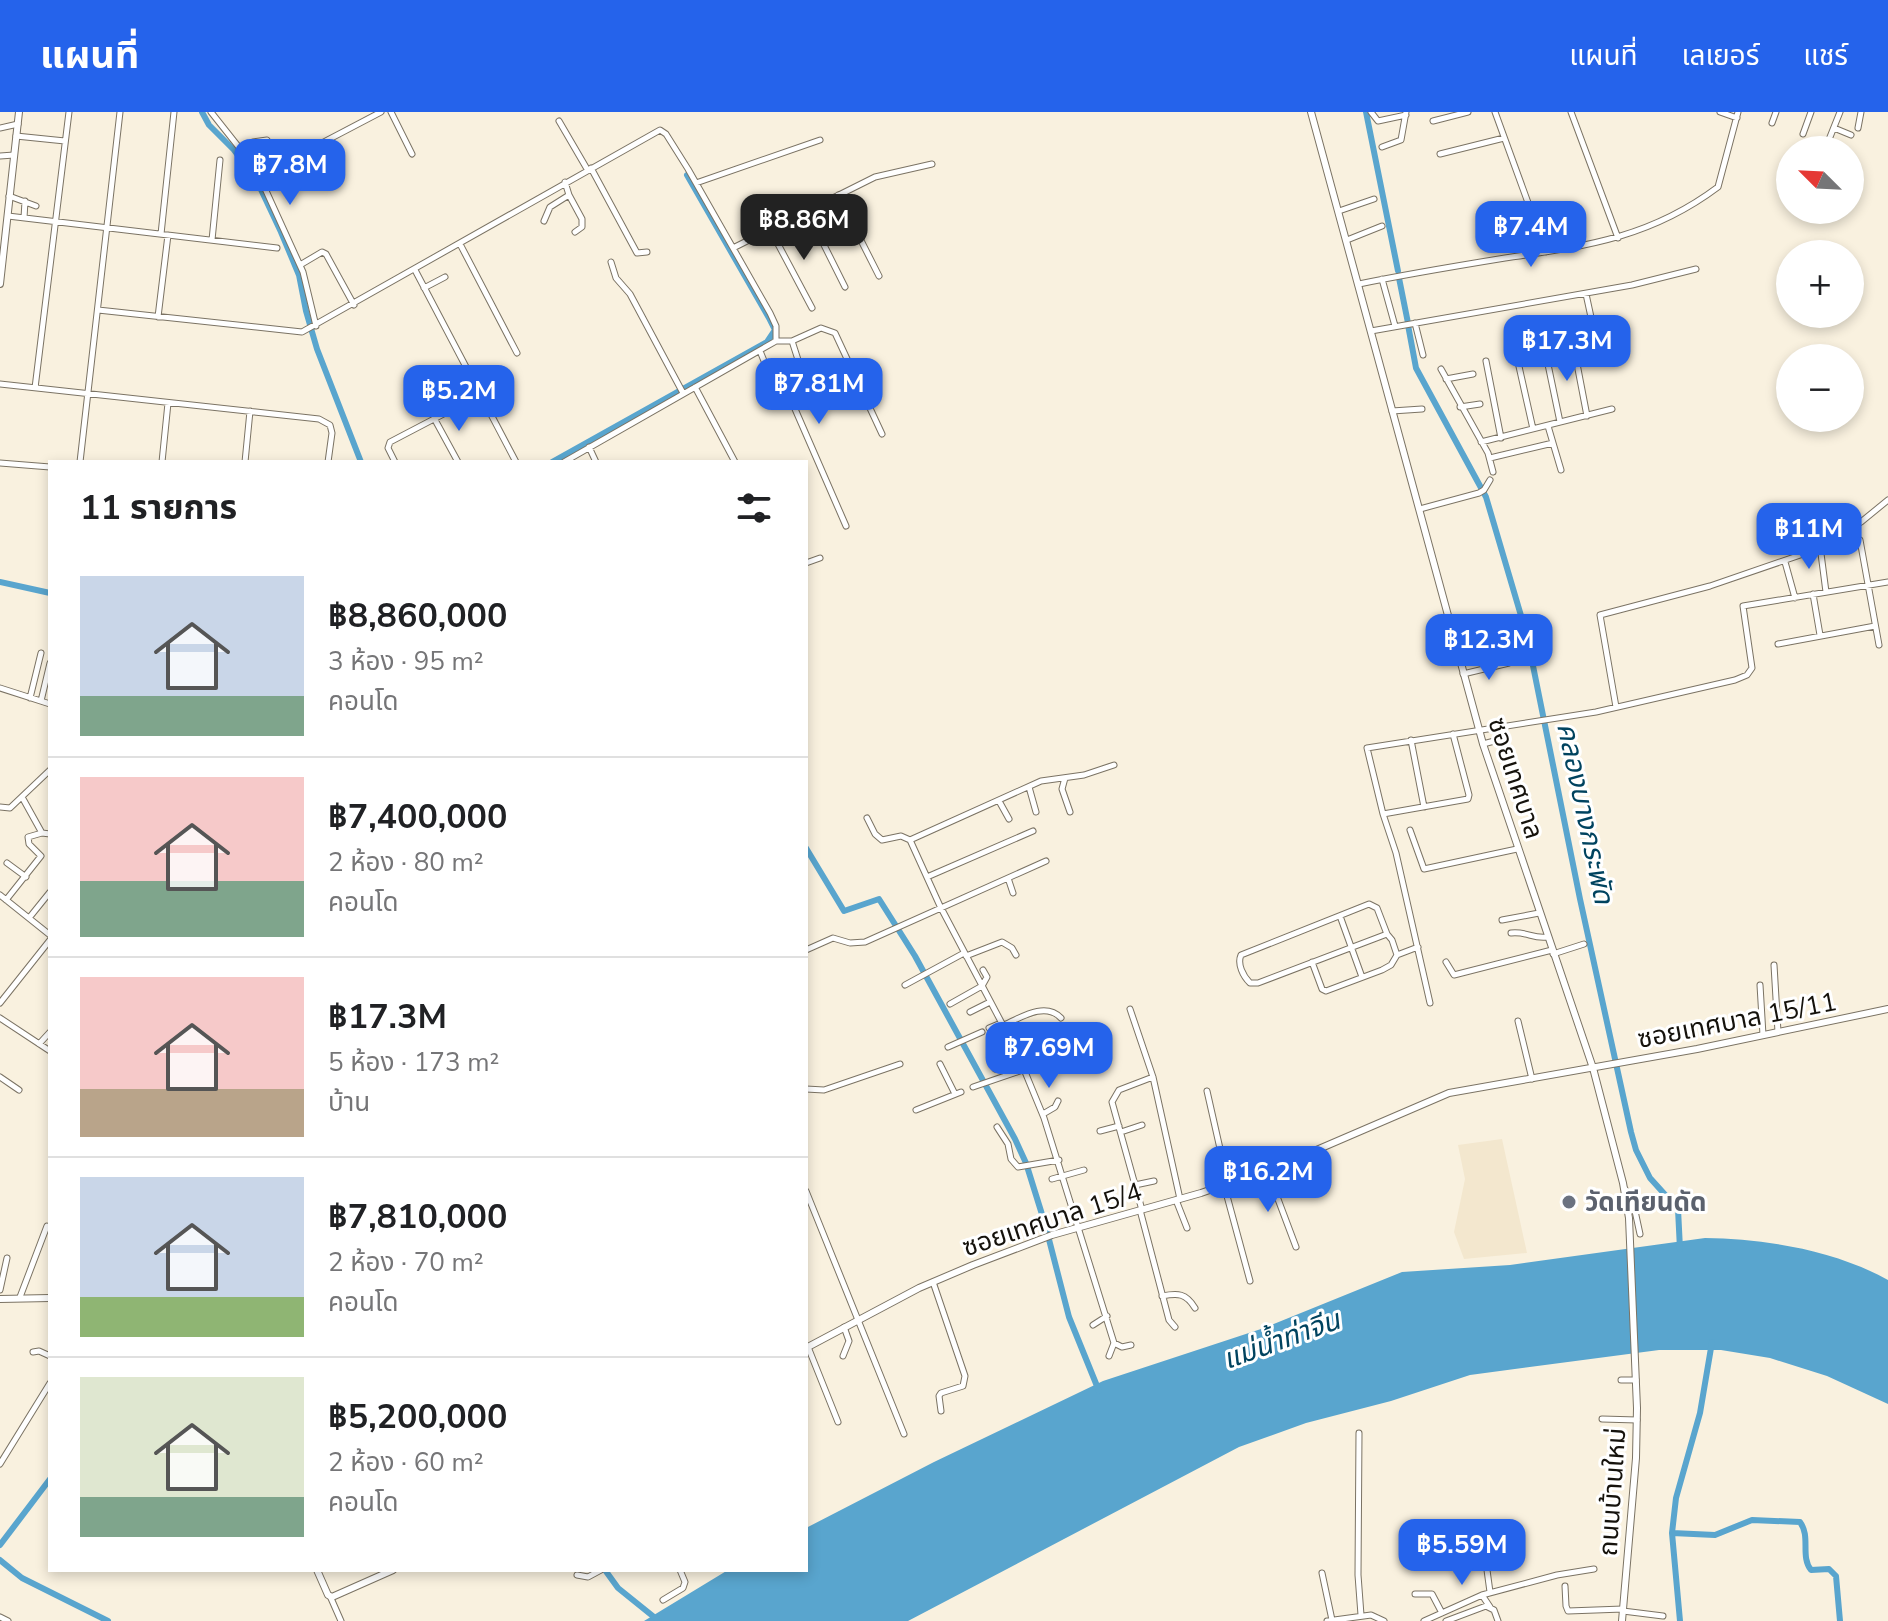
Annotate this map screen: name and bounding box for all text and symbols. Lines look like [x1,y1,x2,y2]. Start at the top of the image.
text: แผนที่ [40,30,139,81]
text: แผนที่ [1569,37,1638,75]
text: เลเยอร์ [1682,37,1759,75]
text: แชร์ [1803,37,1848,75]
north arrow [1776,136,1864,224]
map controls [1776,136,1864,432]
pin: ฿7.8M [234,139,346,207]
text: ฿7.8M [252,147,328,182]
pin: ฿8.86M [739,194,869,262]
pin: ฿7.4M [1475,201,1587,269]
text: ฿8.86M [759,202,849,237]
text: ฿7.4M [1493,209,1569,244]
button: + [1776,240,1864,328]
pin: ฿17.3M [1502,315,1632,383]
text: ฿17.3M [1522,323,1612,358]
button: − [1776,344,1864,432]
pin: ฿7.81M [754,358,884,426]
pin: ฿5.2M [403,365,515,433]
text: ฿7.81M [774,366,864,401]
text: ฿5.2M [421,373,497,408]
text: 11 รายการ [80,485,237,531]
icon: filters [732,486,776,530]
pin: ฿11M [1762,503,1856,571]
text: ฿11M [1775,511,1843,546]
text: ฿8,860,000 [328,593,507,639]
icon: home [144,608,240,704]
pin: ฿12.3M [1424,614,1554,682]
text: ฿12.3M [1444,622,1534,657]
text: 3 ห้อง · 95 m² [328,644,484,679]
text: คอนโด [328,684,399,719]
street label: ซอยเทศบาล [1479,713,1552,843]
water label: คลองบางกระพัด [1547,719,1623,908]
text: ฿7,400,000 [328,794,507,840]
icon: home [144,809,240,905]
text: 2 ห้อง · 80 m² [328,845,484,880]
text: คอนโด [328,885,399,920]
street label: ซอยเทศบาล 15/11 [1635,984,1840,1057]
text: ฿17.3M [328,994,447,1040]
icon: home [144,1009,240,1105]
pin: ฿7.69M [984,1022,1114,1090]
text: ฿7.69M [1004,1030,1094,1065]
text: 5 ห้อง · 173 m² [328,1045,499,1080]
text: บ้าน [328,1085,370,1120]
pin: ฿16.2M [1203,1146,1333,1214]
text: ฿16.2M [1223,1154,1313,1189]
street label: ซอยเทศบาล 15/4 [958,1174,1146,1265]
place label: วัดเทียนดัด [1585,1185,1706,1220]
marker: วัดเทียนดัด [1560,1193,1578,1211]
text: ฿7,810,000 [328,1194,507,1240]
icon: home [144,1209,240,1305]
text: 2 ห้อง · 70 m² [328,1245,484,1280]
text: คอนโด [328,1285,399,1320]
water label: แม่น้ำท่าจีน [1217,1300,1347,1379]
text: ฿5,200,000 [328,1394,507,1440]
icon: home [144,1409,240,1505]
street label: ถนนบ้านใหม่ [1591,1427,1634,1557]
text: 2 ห้อง · 60 m² [328,1445,484,1480]
text: คอนโด [328,1485,399,1520]
pin: ฿5.59M [1397,1519,1527,1587]
text: ฿5.59M [1417,1527,1507,1562]

